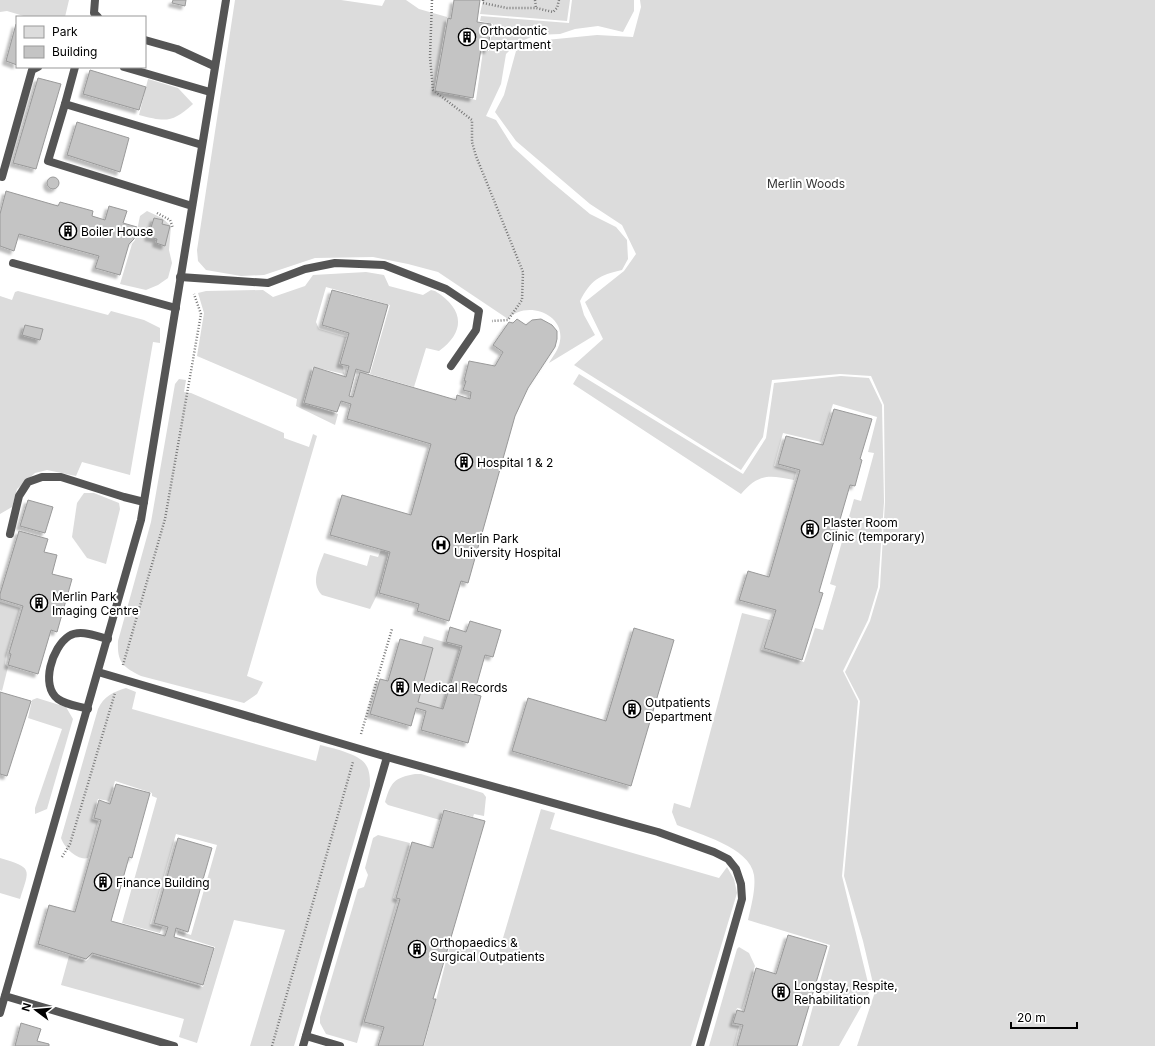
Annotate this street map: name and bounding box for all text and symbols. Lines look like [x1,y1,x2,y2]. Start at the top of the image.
legend [16,16,146,68]
place label: Orthodontic Deptartment [480,23,551,52]
text: Park [52,24,78,39]
building icon: Orthodontic Deptartment [457,27,477,47]
text: Building [52,44,97,59]
park label: Merlin Woods [767,176,845,191]
building icon: Boiler House [58,221,78,241]
place label: Boiler House [81,224,153,239]
building icon: Hospital 1 & 2 [454,452,474,472]
place label: Hospital 1 & 2 [477,455,553,470]
place label: Plaster Room Clinic (temporary) [823,515,925,544]
building icon: Plaster Room Clinic (temporary) [800,519,820,539]
place label: Merlin Park University Hospital [454,531,561,560]
hospital icon: Merlin Park University Hospital [431,535,451,555]
place label: Merlin Park Imaging Centre [52,589,139,618]
building icon: Merlin Park Imaging Centre [29,593,49,613]
building icon: Medical Records [390,677,410,697]
place label: Medical Records [413,680,508,695]
place label: Outpatients Department [645,695,712,724]
building icon: Outpatients Department [622,699,642,719]
building icon: Finance Building [93,872,113,892]
place label: Finance Building [116,875,210,890]
place label: Orthopaedics & Surgical Outpatients [430,935,545,964]
building icon: Orthopaedics & Surgical Outpatients [407,939,427,959]
place label: Longstay, Respite, Rehabilitation [794,978,898,1007]
building icon: Longstay, Respite, Rehabilitation [771,982,791,1002]
north arrow [16,990,56,1030]
text: N [19,1001,34,1013]
scale bar [1011,1004,1077,1030]
text: 20 m [1017,1010,1046,1025]

